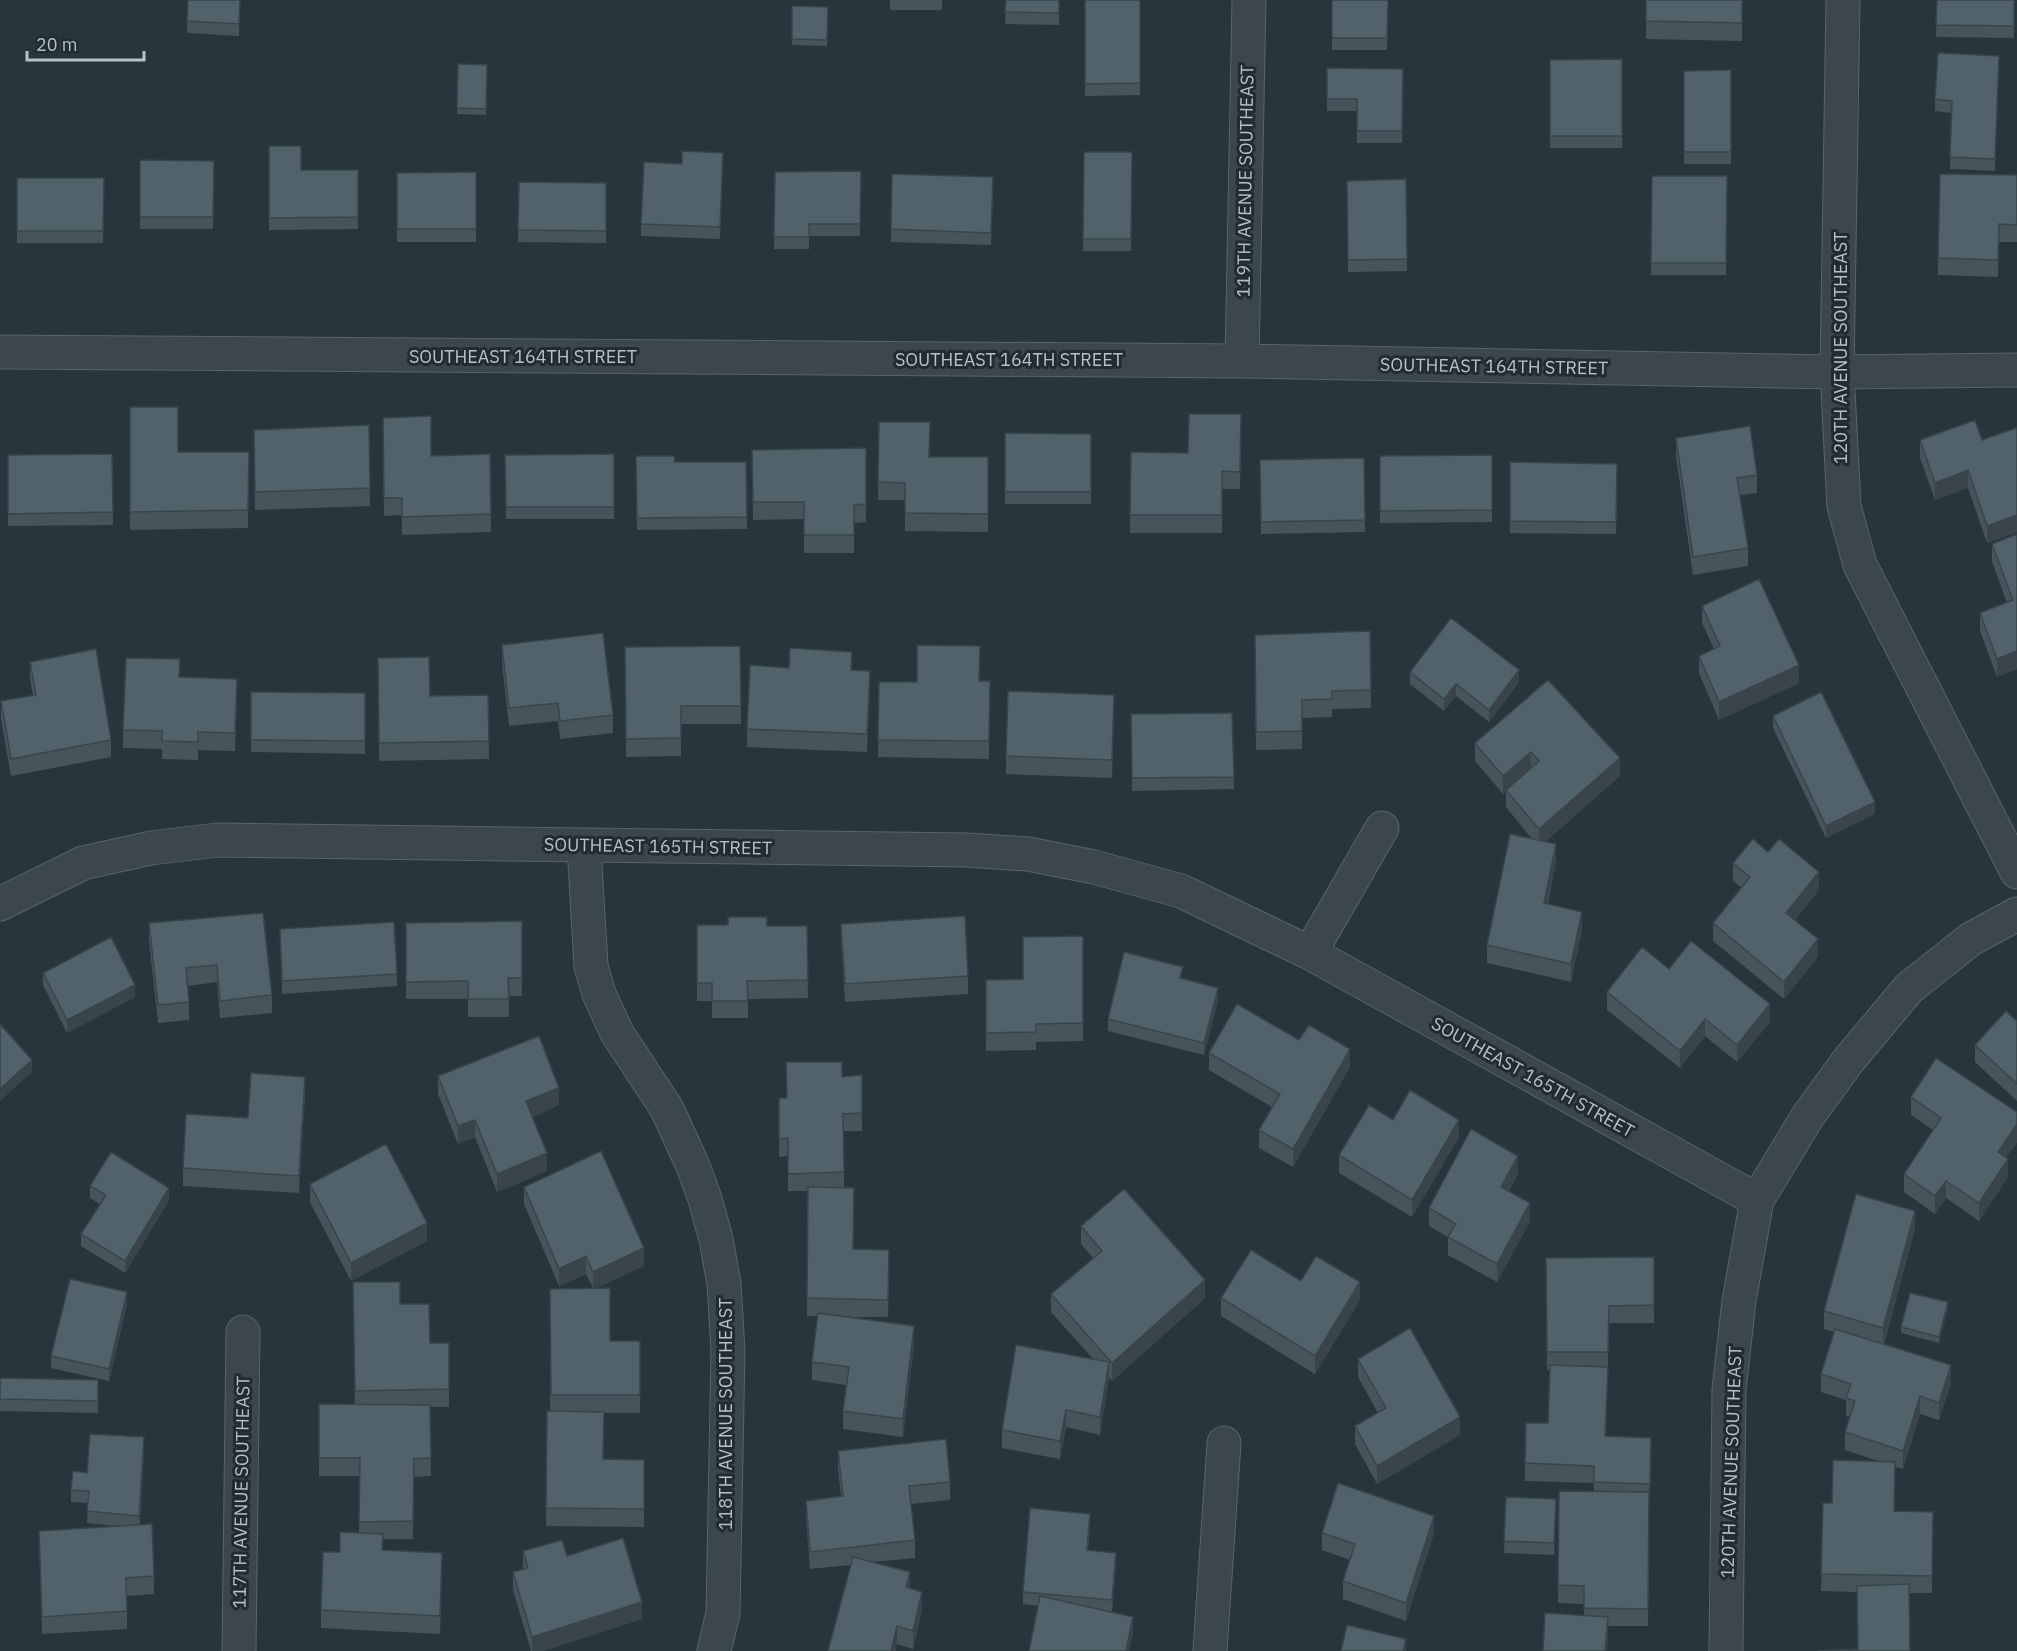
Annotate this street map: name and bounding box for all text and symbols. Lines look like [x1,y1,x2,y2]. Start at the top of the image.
scale bar [27,24,144,62]
text: 20 m [36,33,78,56]
street label: 119TH AVENUE SOUTHEAST [1231,65,1259,297]
street label: 120TH AVENUE SOUTHEAST [1829,232,1852,464]
street label: SOUTHEAST 164TH STREET [409,345,637,368]
street label: SOUTHEAST 164TH STREET [895,348,1123,371]
street label: SOUTHEAST 164TH STREET [1380,353,1608,379]
street label: SOUTHEAST 165TH STREET [544,833,772,859]
street label: SOUTHEAST 165TH STREET [1428,1012,1638,1142]
street label: 118TH AVENUE SOUTHEAST [714,1298,737,1530]
street label: 120TH AVENUE SOUTHEAST [1715,1345,1747,1579]
street label: 117TH AVENUE SOUTHEAST [227,1376,255,1608]

